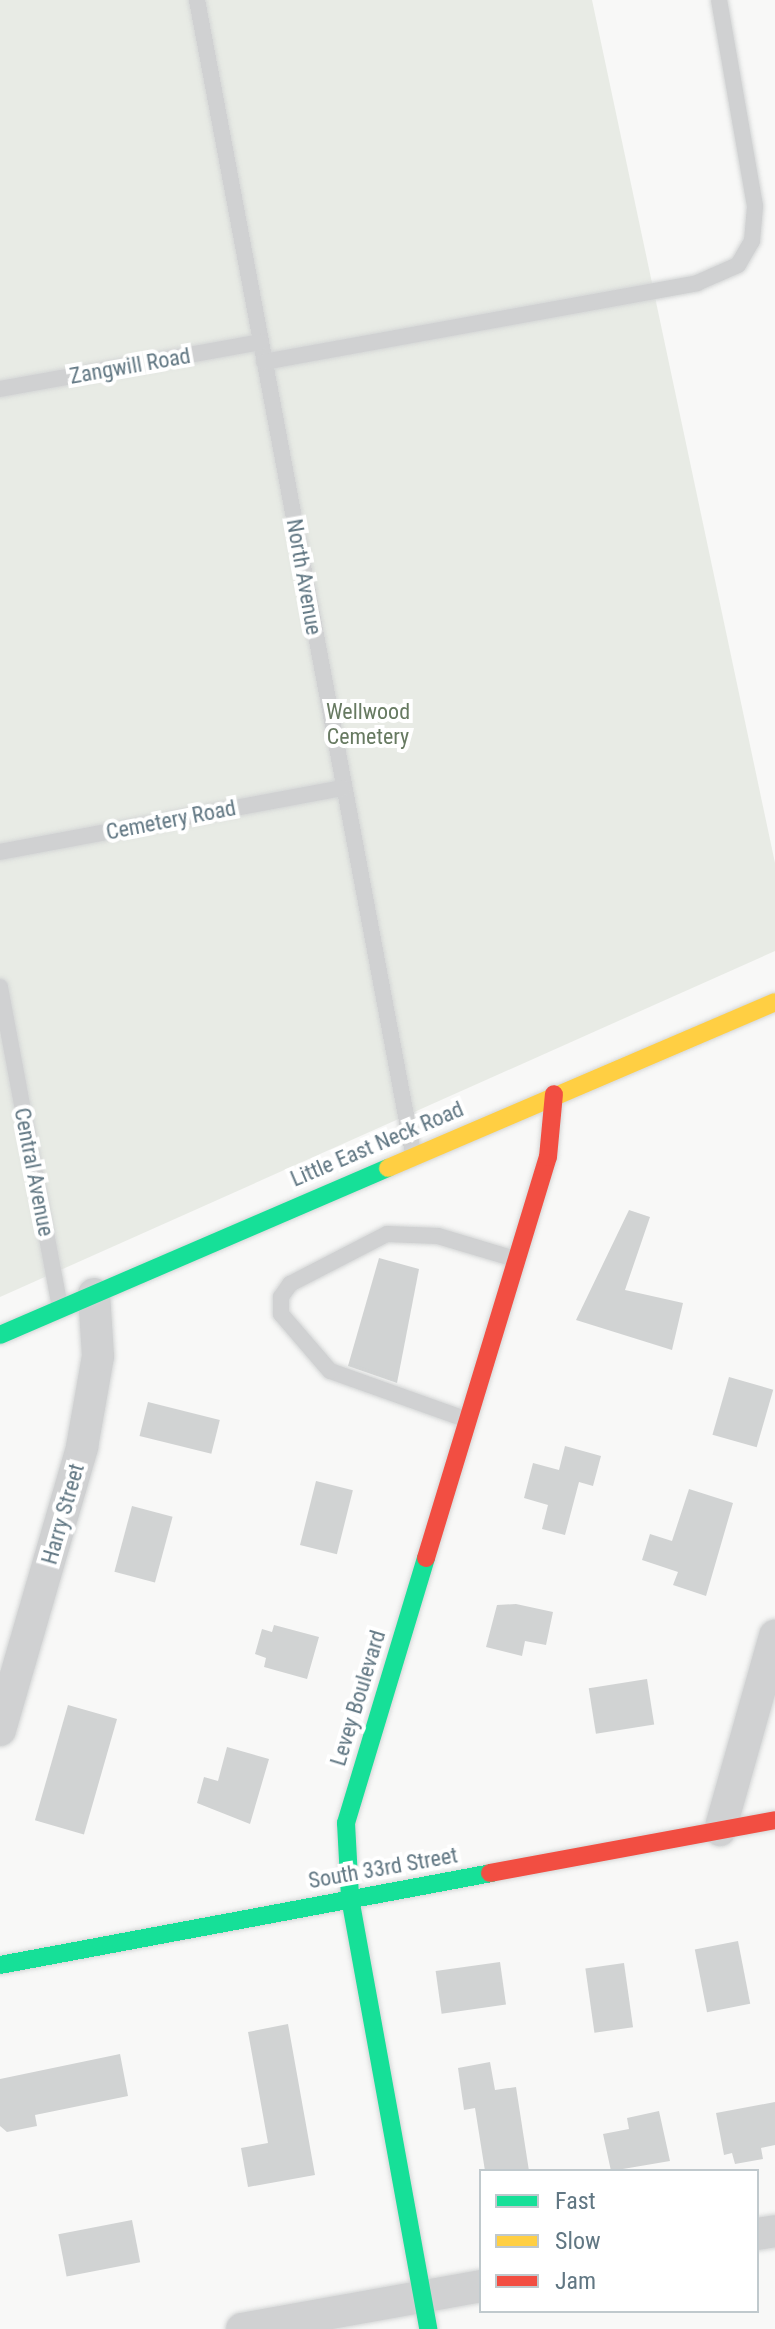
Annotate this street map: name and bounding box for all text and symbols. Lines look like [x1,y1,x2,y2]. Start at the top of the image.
street label: Zangwill Road [68,342,192,390]
street label: North Avenue [281,517,327,637]
park label: Wellwood Cemetery [326,698,410,750]
street label: Cemetery Road [104,794,238,846]
street label: Little East Neck Road [287,1096,467,1192]
street label: Central Avenue [9,1106,59,1238]
street label: Harry Street [36,1461,90,1567]
street label: Levey Boulevard [325,1627,391,1769]
street label: South 33rd Street [306,1842,460,1894]
legend [479,2169,759,2313]
text: Fast [555,2187,596,2215]
text: Slow [555,2227,601,2255]
text: Jam [555,2267,596,2295]

